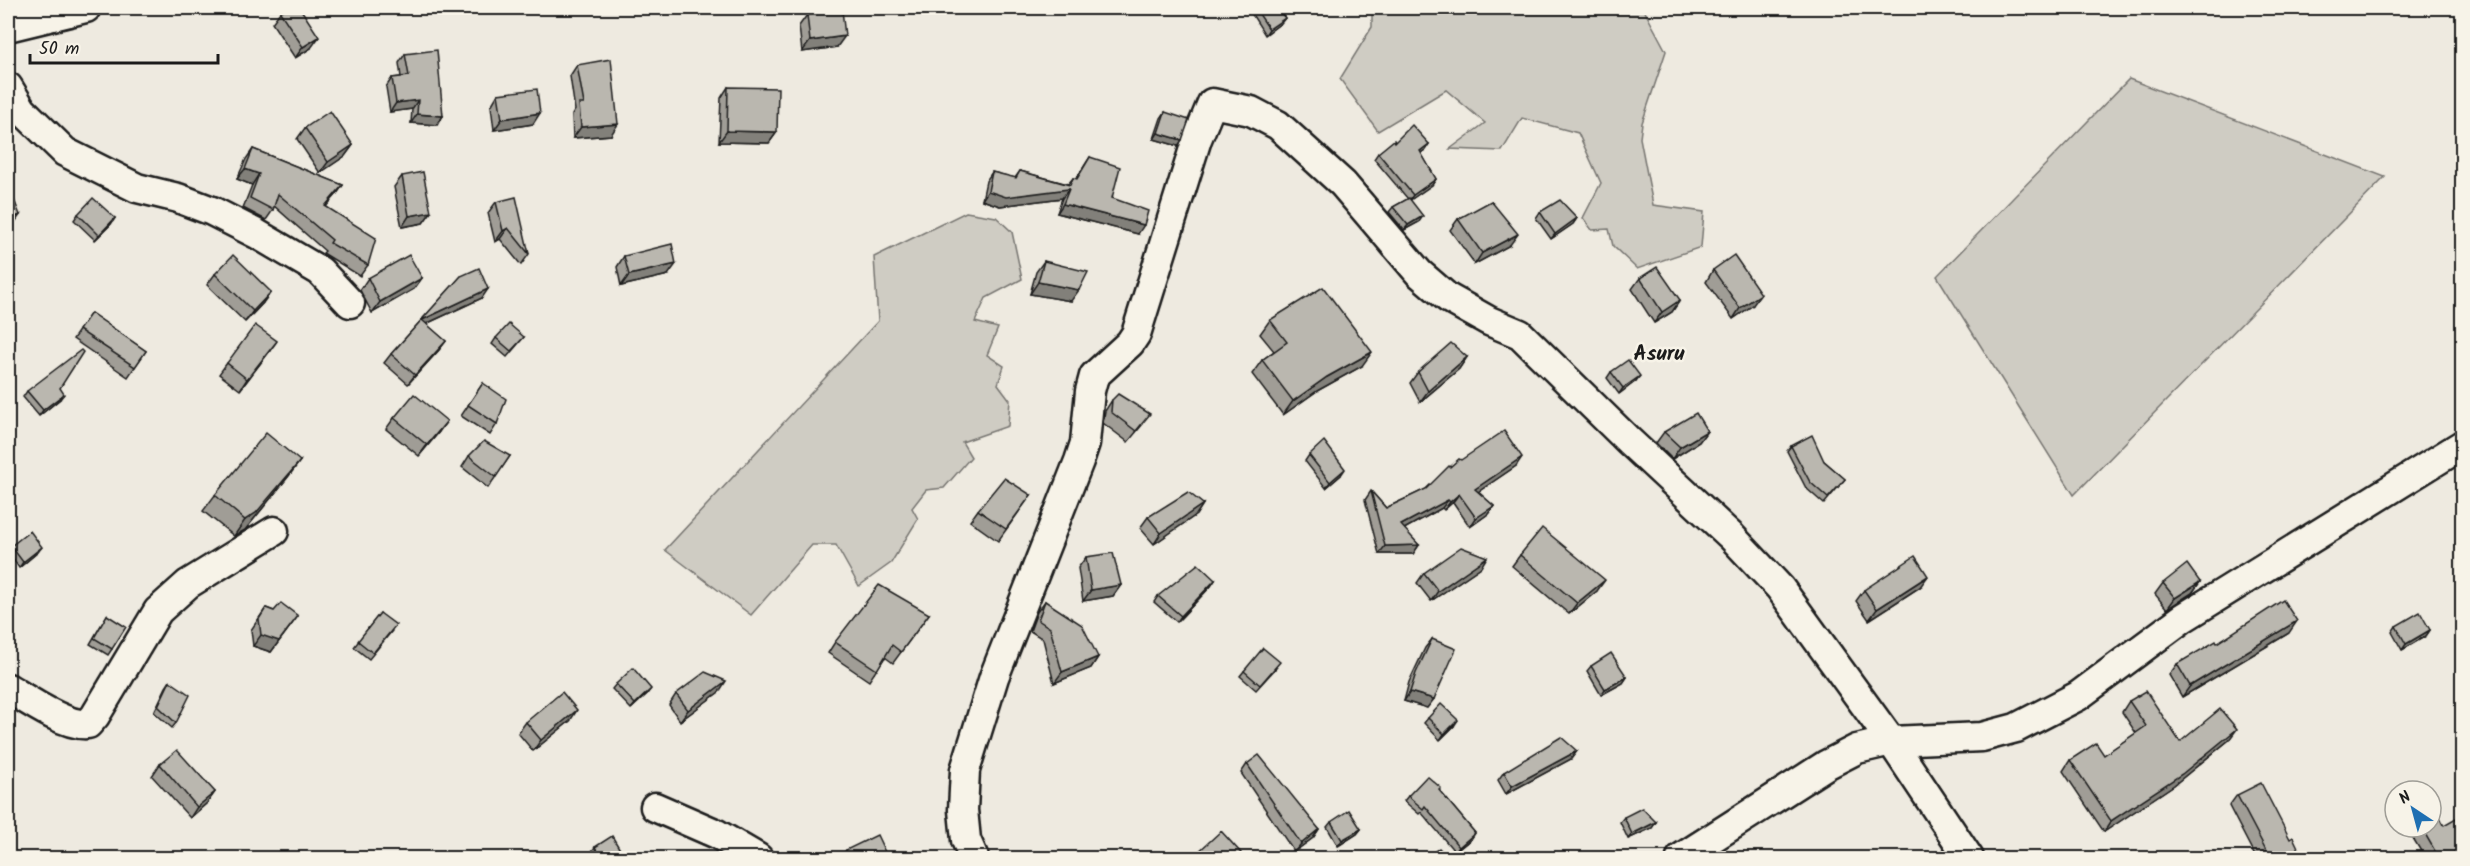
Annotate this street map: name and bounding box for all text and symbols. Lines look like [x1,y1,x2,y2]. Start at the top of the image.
scale bar [30,27,218,65]
text: 50 m [39,35,79,64]
district label: Asuru [1633,338,1685,371]
north arrow [2383,779,2443,839]
text: N [2394,785,2417,811]

